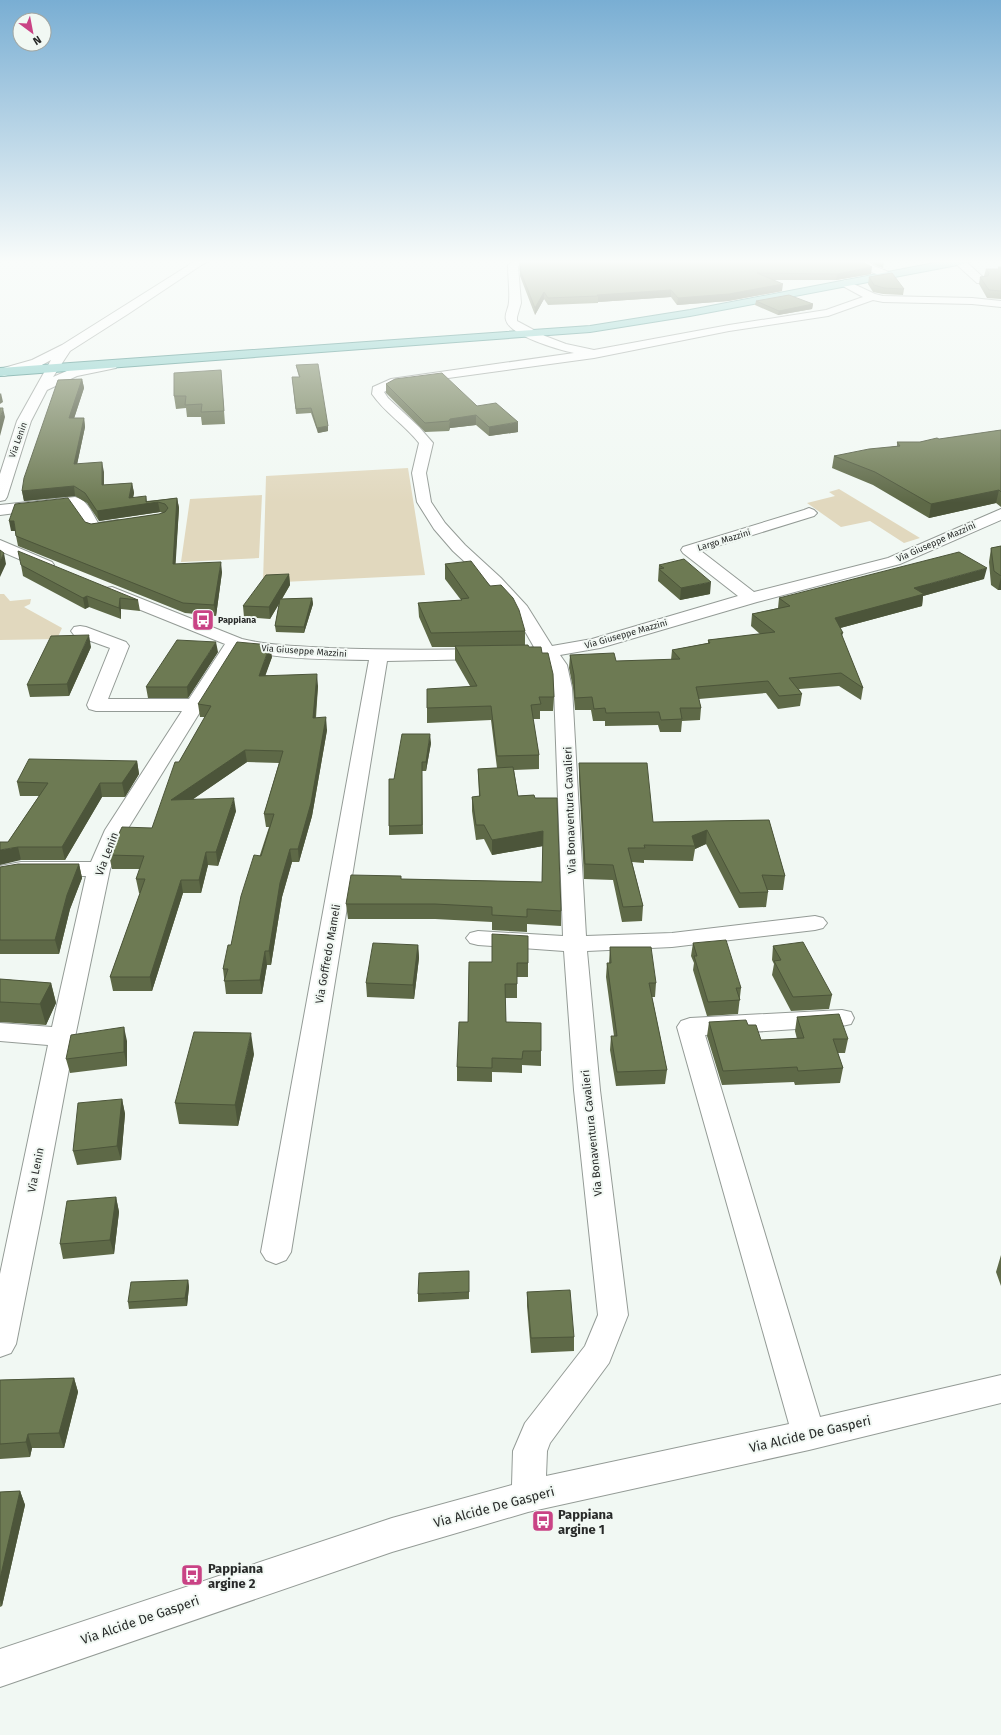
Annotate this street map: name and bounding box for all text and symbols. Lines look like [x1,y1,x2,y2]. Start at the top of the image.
north arrow [12,12,52,52]
text: N [30,33,44,48]
street label: Via Lenin [7,421,29,459]
street label: Via Giuseppe Mazzini [895,520,977,564]
street label: Largo Mazzini [696,527,752,553]
bus stop icon: Pappiana [190,607,216,633]
place label: Pappiana [218,615,256,625]
street label: Via Giuseppe Mazzini [584,617,668,651]
street label: Via Giuseppe Mazzini [261,643,347,659]
street label: Via Bonaventura Cavalieri [561,746,579,874]
street label: Via Lenin [93,831,121,877]
street label: Via Goffredo Mameli [313,903,343,1005]
street label: Via Bonaventura Cavalieri [579,1069,605,1197]
street label: Via Lenin [25,1147,47,1193]
street label: Via Alcide De Gasperi [748,1413,872,1455]
street label: Via Alcide De Gasperi [432,1484,556,1530]
place label: Pappiana argine 1 [558,1507,613,1537]
bus stop icon: Pappiana argine 1 [530,1508,556,1534]
place label: Pappiana argine 2 [208,1561,263,1591]
bus stop icon: Pappiana argine 2 [179,1562,205,1588]
street label: Via Alcide De Gasperi [79,1593,201,1647]

